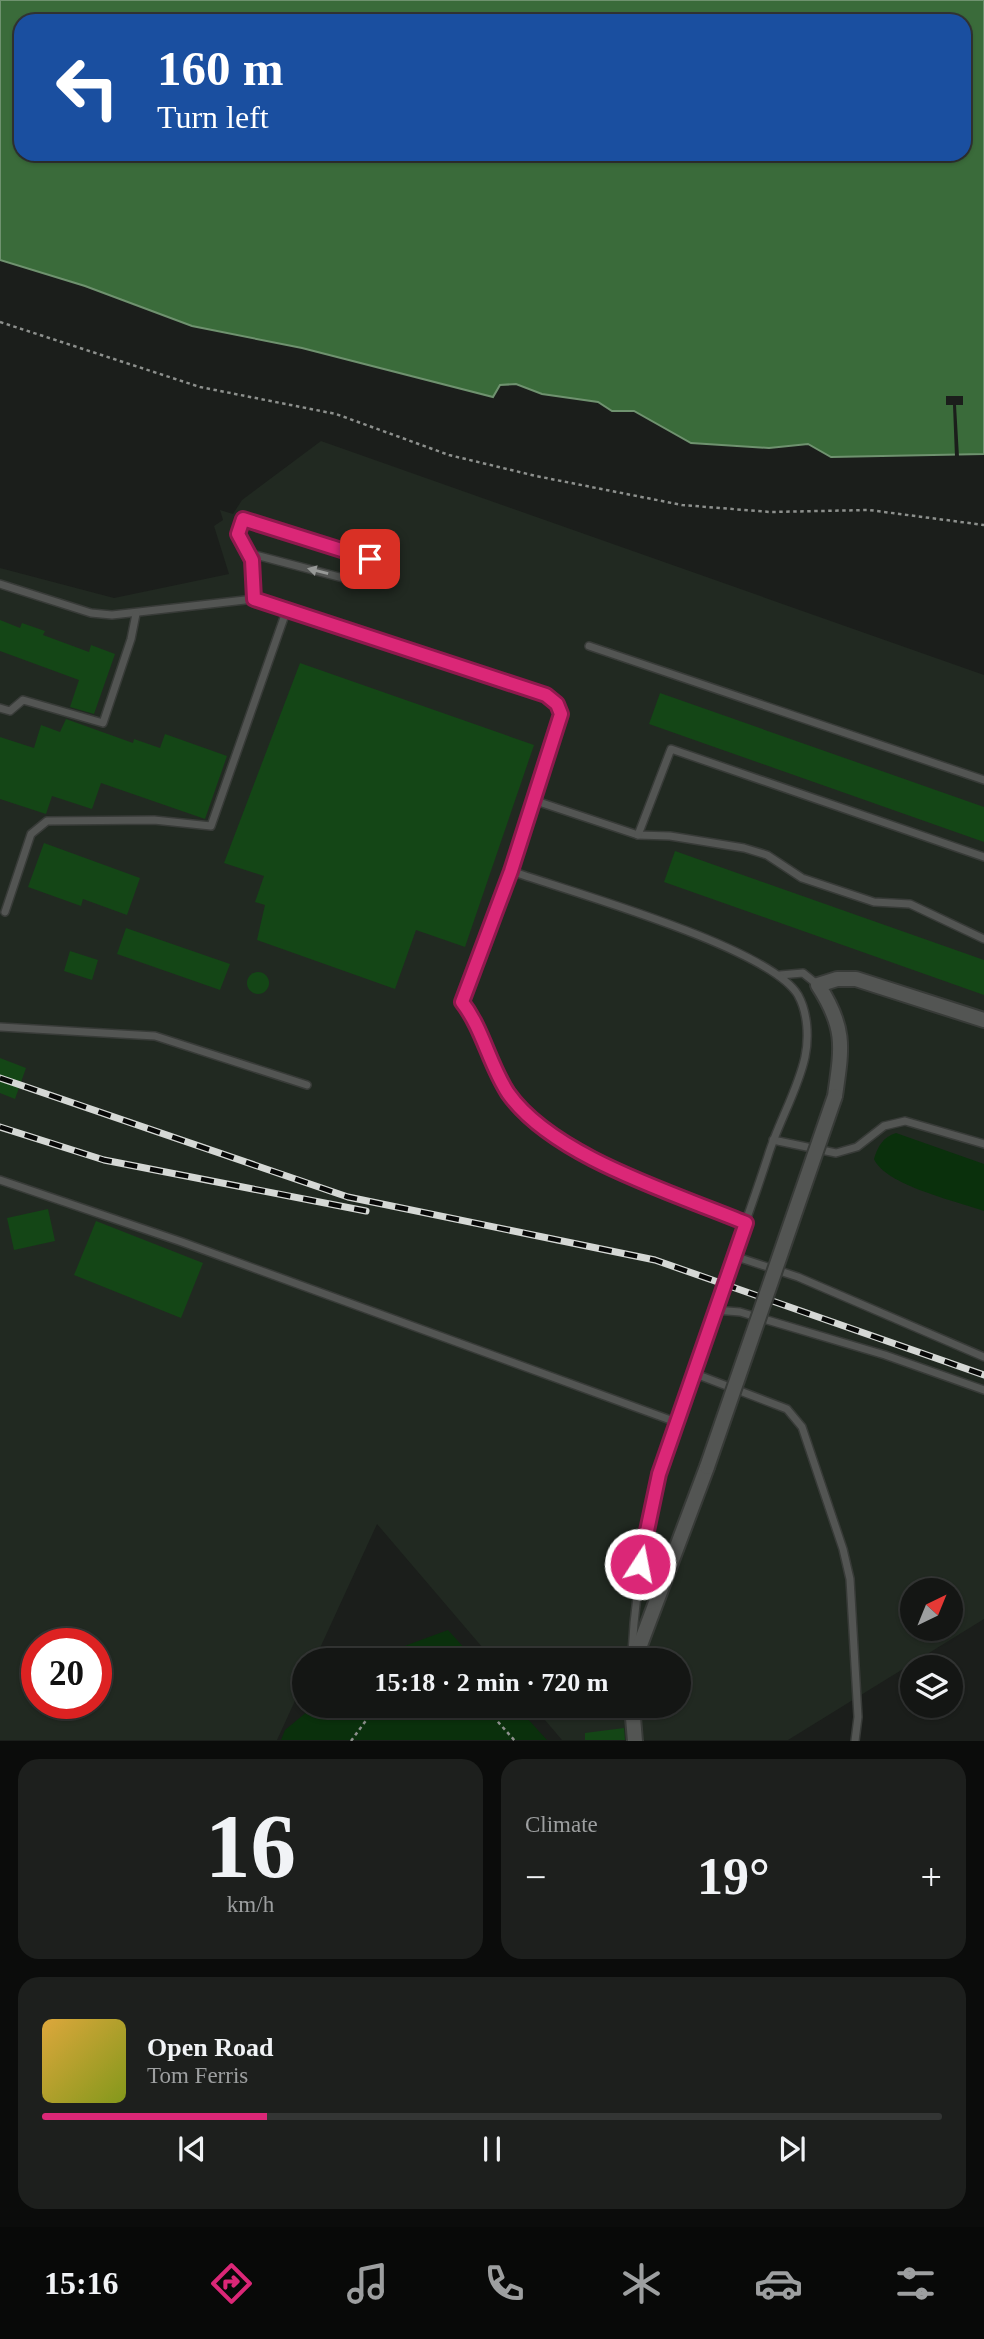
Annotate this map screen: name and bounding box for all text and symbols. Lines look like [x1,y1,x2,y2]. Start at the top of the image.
text: 160 m [157,41,284,96]
icon: left [42,42,133,133]
text: Turn left [157,99,269,135]
pin [340,529,400,589]
icon: arrive [351,540,389,578]
one-way arrow [307,565,329,576]
position arrow [603,1527,677,1601]
north arrow [900,1578,962,1642]
map controls [900,1578,963,1718]
speed limit sign: 20 [21,1628,112,1719]
button: layers [900,1655,963,1718]
text: 15:18 · 2 min · 720 m [375,1668,609,1697]
text: 16 [205,1796,296,1897]
text: Climate [525,1812,598,1837]
text: 19° [697,1848,770,1905]
text: − [525,1856,546,1898]
text: + [921,1856,942,1898]
text: km/h [227,1892,274,1917]
text: Open Road [147,2033,273,2062]
text: Tom Ferris [147,2063,248,2088]
icon: previous [173,2130,211,2168]
icon: pause [473,2130,511,2168]
icon: next [773,2130,811,2168]
icon: directions [207,2259,256,2308]
icon: music [343,2259,392,2308]
icon: phone [480,2259,529,2308]
icon: climate [617,2259,666,2308]
icon: car [754,2259,803,2308]
icon: filters [891,2259,940,2308]
text: 15:16 [44,2265,119,2301]

